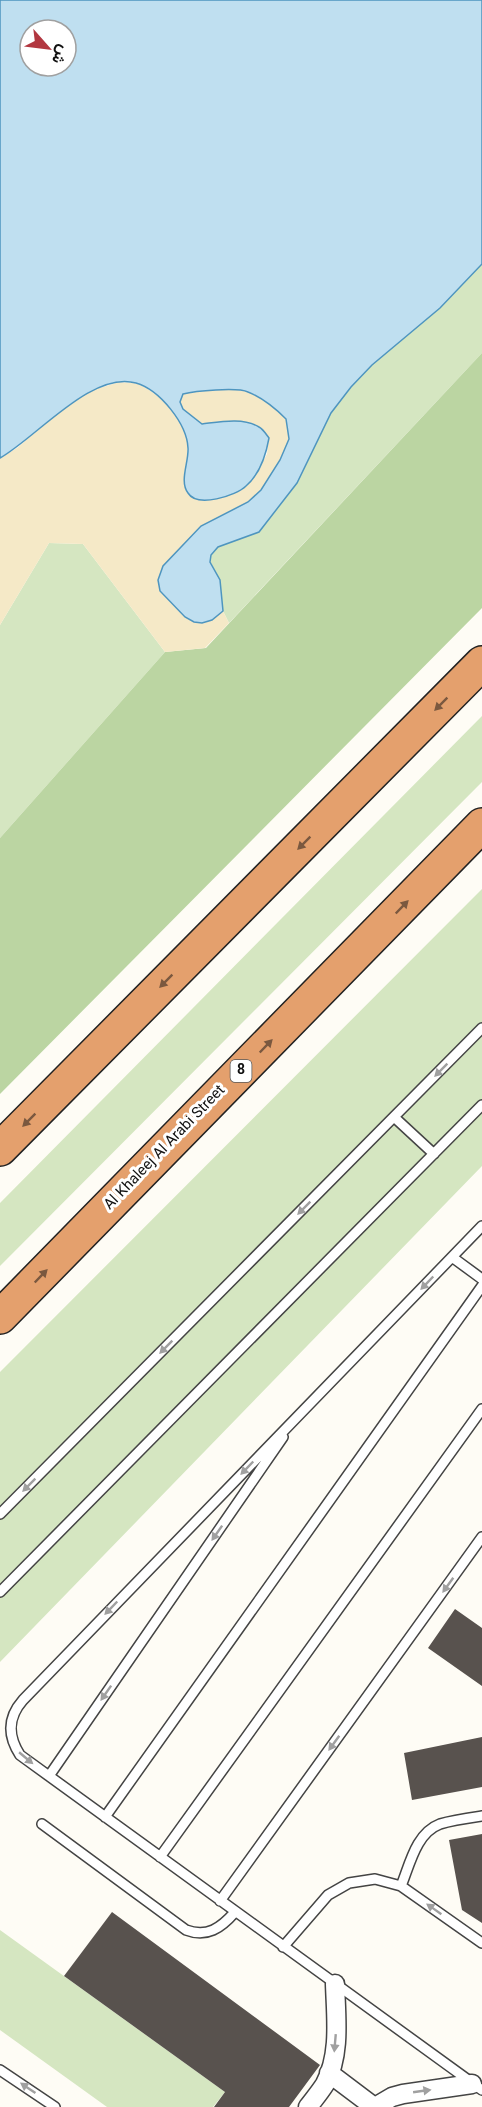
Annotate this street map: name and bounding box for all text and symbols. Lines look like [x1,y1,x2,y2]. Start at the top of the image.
north arrow [18,18,78,78]
text: ش [43,40,75,68]
one-way arrow [434,697,448,711]
one-way arrow [297,835,311,849]
one-way arrow [395,899,409,914]
one-way arrow [160,974,174,988]
one-way arrow [258,1040,272,1054]
road number: 8 [230,1060,252,1082]
one-way arrow [434,1062,448,1076]
street label: Al Khaleej Al Arabi Street [99,1080,231,1216]
one-way arrow [22,1112,36,1127]
one-way arrow [297,1201,311,1215]
one-way arrow [34,1268,48,1283]
one-way arrow [420,1276,434,1290]
one-way arrow [160,1339,174,1353]
one-way arrow [240,1461,254,1476]
one-way arrow [22,1478,36,1492]
one-way arrow [211,1524,223,1540]
one-way arrow [442,1576,454,1592]
one-way arrow [105,1601,119,1615]
one-way arrow [101,1685,112,1701]
one-way arrow [328,1735,340,1751]
one-way arrow [18,1751,33,1764]
one-way arrow [426,1904,442,1915]
one-way arrow [330,2033,340,2052]
one-way arrow [19,2083,36,2094]
one-way arrow [413,2087,432,2096]

